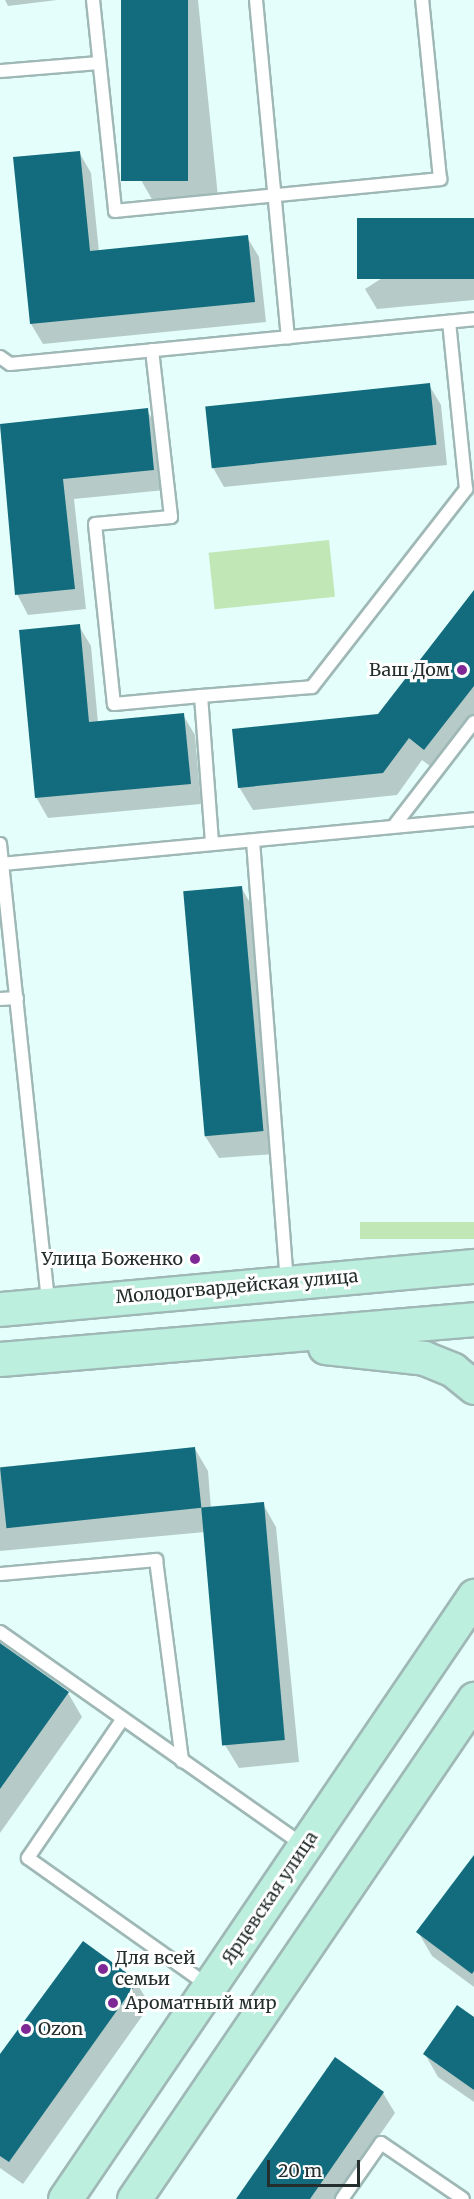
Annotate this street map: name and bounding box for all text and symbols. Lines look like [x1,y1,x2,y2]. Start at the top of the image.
place label: Ваш Дом [369,659,450,681]
marker: Ваш Дом [455,663,469,677]
place label: Улица Боженко [42,1248,183,1270]
marker: Улица Боженко [188,1252,202,1266]
street label: Молодогвардейская улица [115,1266,359,1308]
street label: Ярцевская улица [217,1827,323,1969]
place label: Для всей семьи [115,1948,195,1990]
marker: Для всей семьи [96,1962,110,1976]
place label: Ароматный мир [125,1992,276,2014]
marker: Ароматный мир [106,1996,120,2010]
place label: Ozon [38,2018,83,2040]
marker: Ozon [19,2022,33,2036]
scale bar [270,2148,363,2186]
text: 20 m [278,2159,322,2182]

